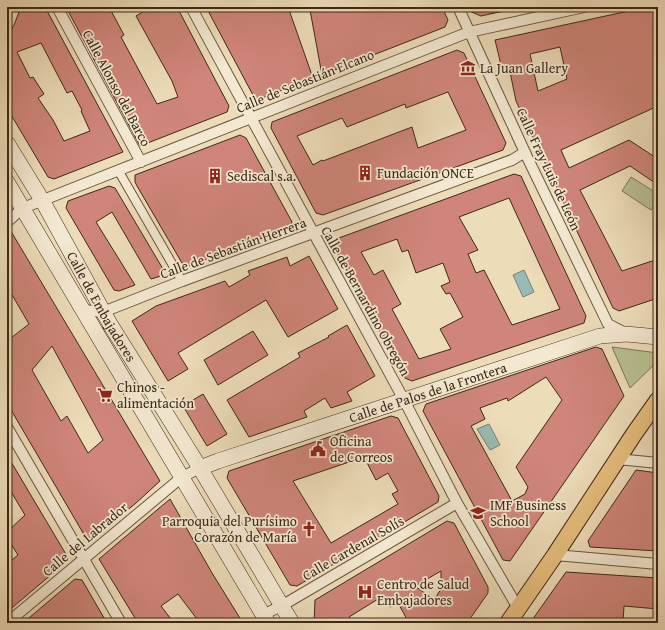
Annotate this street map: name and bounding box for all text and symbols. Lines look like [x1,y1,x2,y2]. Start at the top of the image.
street label: Calle Alonso del Barco [78,26,156,150]
street label: Calle de Sebastián Elcano [233,44,377,118]
place label: La Juan Gallery [480,58,568,78]
museum icon: La Juan Gallery [459,59,477,77]
street label: Calle Fray Luis de León [512,104,586,234]
place label: Fundación ONCE [377,163,474,183]
building icon: Fundación ONCE [356,164,374,182]
place label: Sediscal s.a. [227,166,296,186]
building icon: Sediscal s.a. [206,167,224,185]
street label: Calle de Sebastián Herrera [157,212,309,284]
street label: Calle de Bernardino Obregón [316,222,416,380]
street label: Calle de Embajadores [62,248,141,366]
street label: Calle de Palos de la Frontera [346,357,510,428]
place label: Chinos - alimentación [117,377,194,413]
supermarket icon: Chinos - alimentación [96,386,114,404]
place label: Oficina de Correos [330,431,392,467]
public building icon: Oficina de Correos [309,440,327,458]
place label: IMF Business School [490,495,566,531]
street label: Calle del Labrador [38,497,132,581]
school or university icon: IMF Business School [469,504,487,522]
place label: Parroquia del Purísimo Corazón de María [162,511,297,547]
street label: Calle Cardenal Solís [298,511,408,585]
church icon: Parroquia del Purísimo Corazón de María [300,520,318,538]
place label: Centro de Salud Embajadores [377,574,470,610]
hospital icon: Centro de Salud Embajadores [356,583,374,601]

